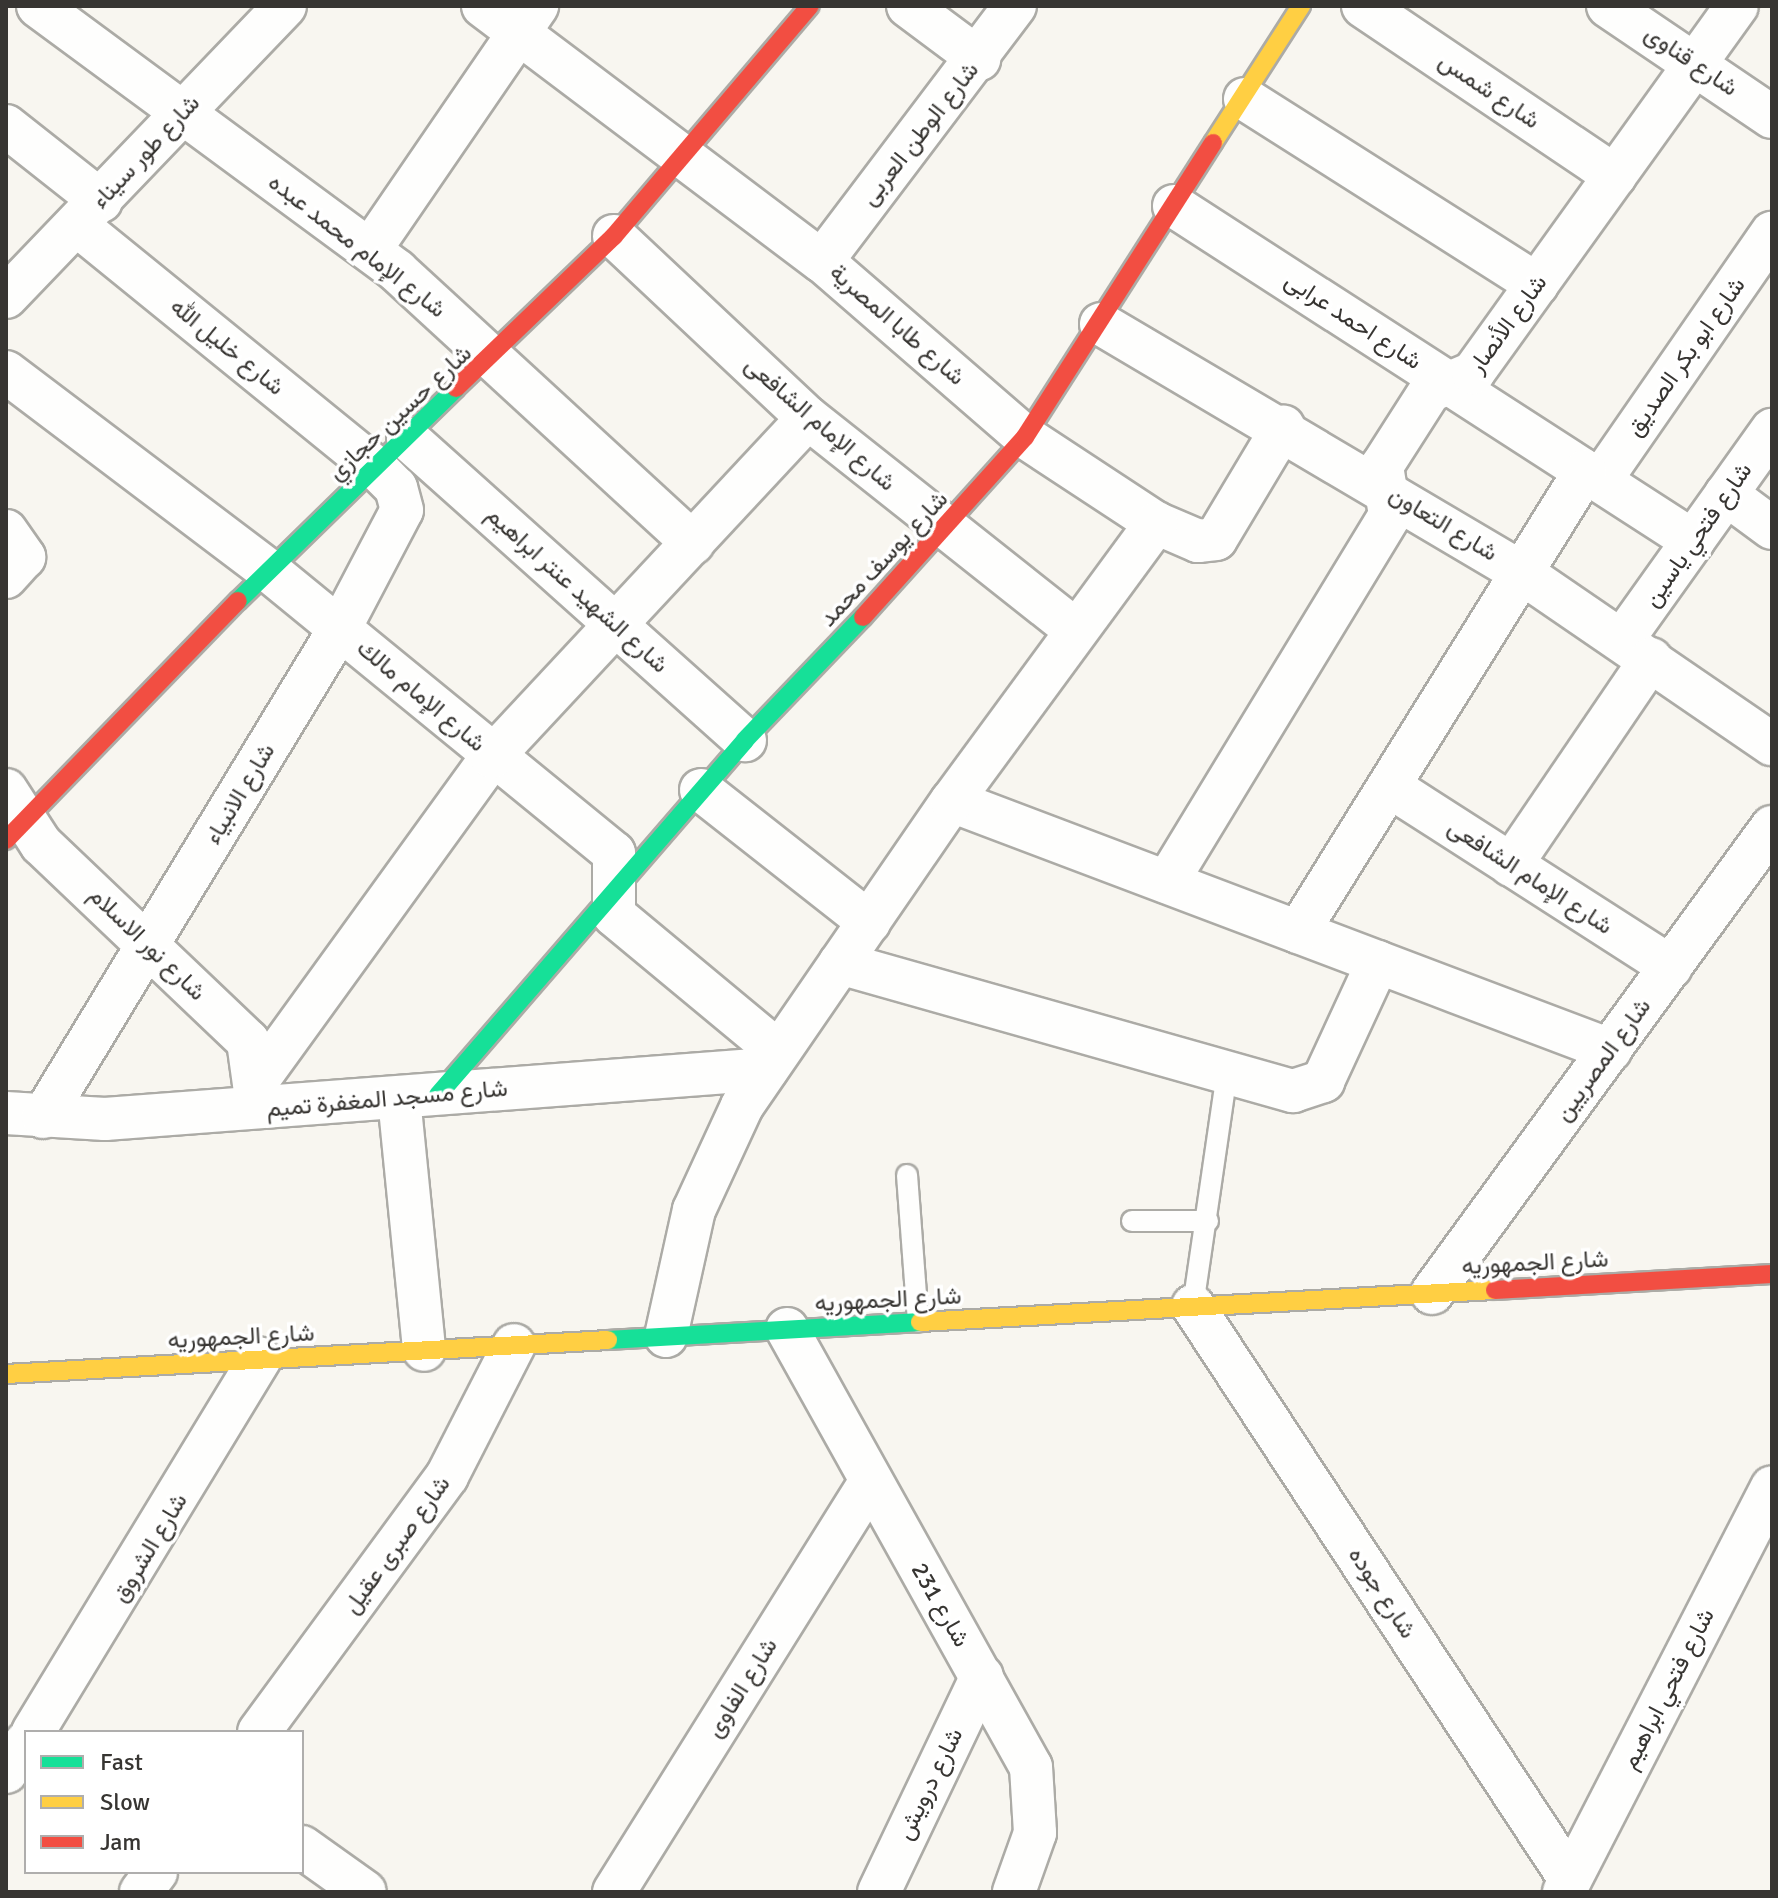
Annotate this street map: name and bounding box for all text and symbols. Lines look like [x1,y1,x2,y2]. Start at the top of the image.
street label: شارع قناوى [1639,19,1743,103]
street label: شارع شمس [1433,47,1545,135]
street label: شارع الوطن العربى [855,56,985,212]
street label: شارع طور سيناء [86,89,206,215]
street label: شارع الإمام محمد عبده [263,168,451,324]
street label: شارع طابا المصرية [823,258,971,392]
street label: شارع احمد عرابى [1279,266,1427,376]
street label: شارع الأنصار [1463,269,1553,379]
street label: شارع ابو بكر الصديق [1620,272,1752,442]
street label: شارع خليل الله [164,292,290,402]
street label: شارع حسين حجازي [322,339,478,487]
street label: شارع الإمام الشافعى [739,351,901,497]
street label: شارع فتحي ياسين [1637,457,1759,613]
street label: شارع التعاون [1383,480,1503,568]
street label: شارع يوسف محمد [814,485,954,633]
street label: شارع الشهيد عنتر ابراهيم [480,501,674,679]
street label: شارع الإمام مالك [351,634,491,758]
street label: شارع الانبياء [199,738,281,850]
street label: شارع الإمام الشافعى [1442,813,1618,941]
street label: شارع نور الاسلام [83,881,211,1007]
street label: شارع المصريين [1549,993,1657,1127]
street label: شارع مسجد المغفرة تميم [265,1074,509,1124]
street label: شارع الجمهوريه [1461,1245,1609,1281]
street label: شارع الجمهوريه [814,1282,962,1318]
street label: شارع الجمهوريه [167,1319,315,1355]
street label: شارع صبرى عقيل [337,1470,457,1620]
street label: شارع الشروق [106,1488,194,1608]
street label: شارع جوده [1342,1542,1422,1644]
street label: شارع 231 [904,1558,976,1652]
street label: شارع فتحي ابراهيم [1615,1604,1721,1774]
street label: شارع الفاوى [700,1633,784,1743]
street label: شارع درويش [891,1723,969,1845]
legend [24,1730,304,1874]
text: Fast [100,1747,143,1777]
text: Slow [100,1787,150,1817]
text: Jam [100,1827,141,1857]

